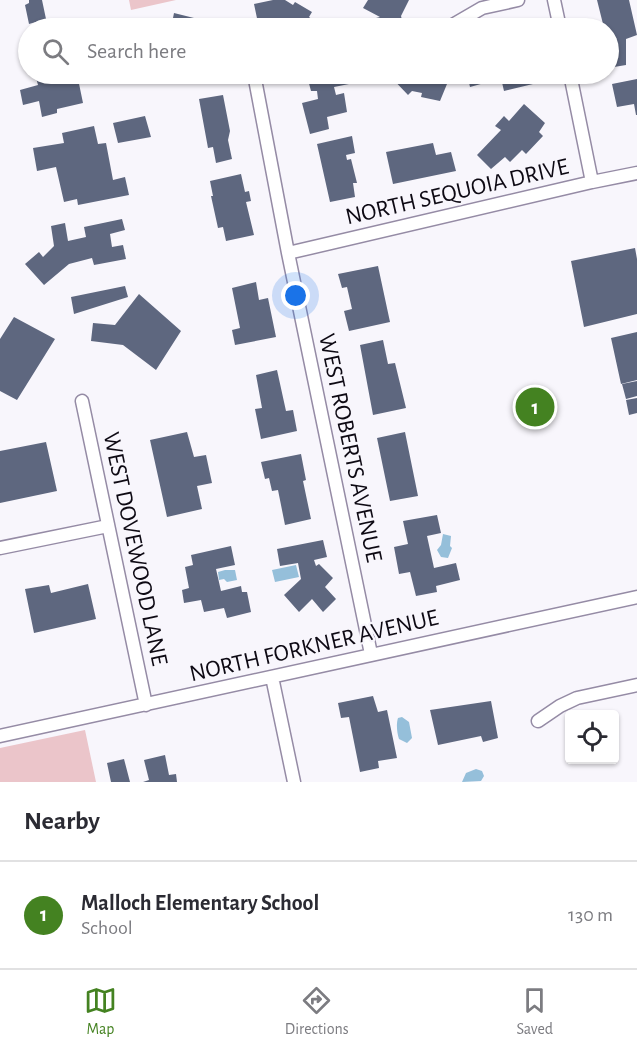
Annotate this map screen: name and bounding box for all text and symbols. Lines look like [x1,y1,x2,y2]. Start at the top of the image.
search box [18,18,619,84]
icon: search [39,35,72,68]
text: Search here [87,40,186,62]
street label: NORTH SEQUOIA DRIVE [343,155,571,229]
your location [281,281,310,310]
street label: WEST ROBERTS AVENUE [314,332,386,565]
pin: 1 [516,384,554,430]
street label: WEST DOVEWOOD LANE [99,430,172,668]
street label: NORTH FORKNER AVENUE [187,606,441,686]
map controls [565,710,619,764]
button: locate [565,710,619,764]
text: Nearby [24,808,100,834]
text: Malloch Elementary School [81,892,319,914]
text: 1 [40,905,47,925]
text: 130 m [568,905,613,925]
text: School [81,918,133,938]
tab: Map [84,984,117,1039]
tab: Directions [285,984,349,1039]
tab: Saved [516,984,553,1039]

